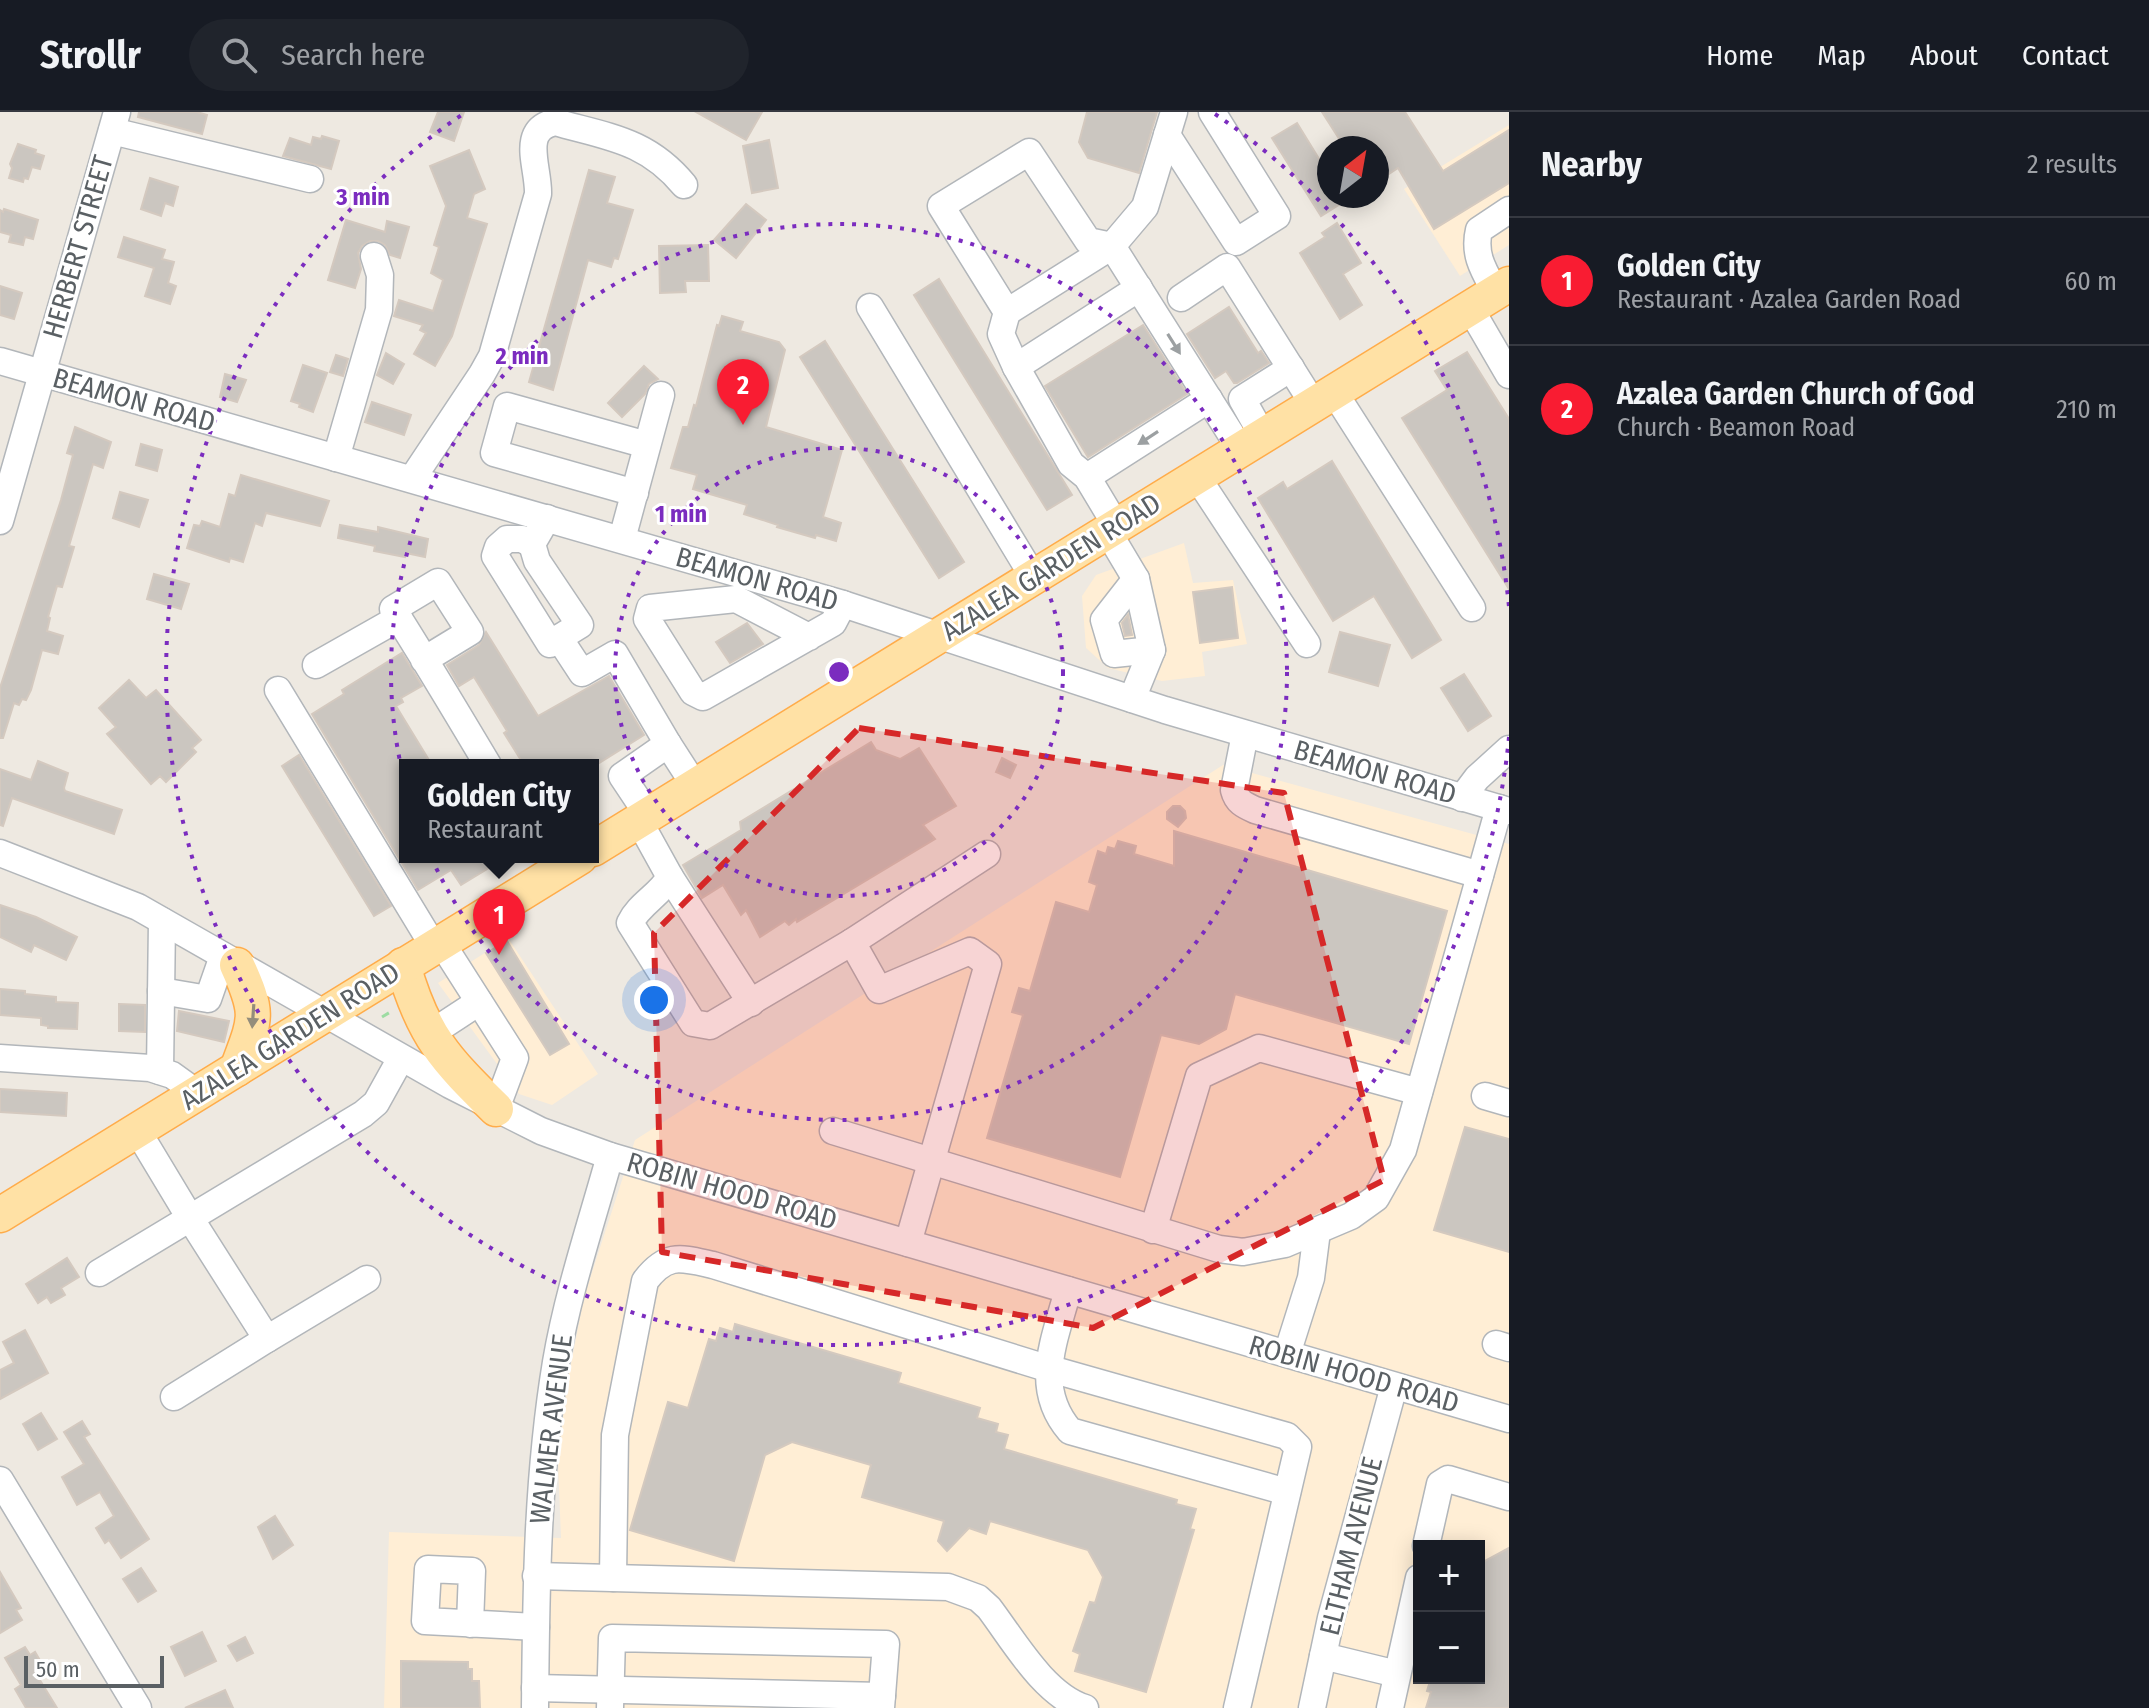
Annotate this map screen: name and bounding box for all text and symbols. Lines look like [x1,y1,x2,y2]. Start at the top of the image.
search box [189,19,749,91]
text: Strollr [40,32,141,78]
icon: search [217,33,261,77]
text: Search here [281,37,425,73]
text: Home [1706,39,1773,72]
text: Map [1817,39,1866,72]
text: About [1910,39,1978,72]
text: Contact [2022,39,2109,72]
north arrow [1317,136,1389,208]
text: Nearby [1541,144,1642,185]
text: 2 results [2027,149,2117,180]
street label: HERBERT STREET [36,152,120,342]
text: 3 min [335,183,390,211]
text: Golden City [1617,248,1761,284]
text: 1 [1562,266,1573,297]
text: 60 m [2064,266,2117,297]
text: Restaurant · Azalea Garden Road [1617,284,1961,315]
one-way arrow [1166,333,1181,354]
text: 2 min [494,342,549,370]
pin: 2 [717,359,769,425]
street label: BEAMON ROAD [49,361,219,439]
text: Azalea Garden Church of God [1617,376,1975,412]
text: 2 [1561,394,1573,425]
text: 210 m [2056,394,2117,425]
text: Church · Beamon Road [1617,412,1855,443]
one-way arrow [1137,431,1159,445]
street label: AZALEA GARDEN ROAD [935,486,1167,648]
text: 1 min [655,500,707,528]
street label: BEAMON ROAD [672,540,842,618]
centre of rings [825,658,853,686]
street label: BEAMON ROAD [1290,733,1460,811]
popup [399,759,599,863]
text: Golden City [427,778,571,814]
text: Restaurant [427,814,543,845]
pin: 1 [473,889,525,955]
street label: AZALEA GARDEN ROAD [174,955,406,1117]
your location [634,980,674,1020]
one-way arrow [246,1004,259,1029]
street label: ROBIN HOOD ROAD [623,1145,841,1237]
street label: ROBIN HOOD ROAD [1245,1328,1463,1420]
street label: WALMER AVENUE [523,1332,579,1526]
street label: ELTHAM AVENUE [1313,1453,1389,1639]
map controls [1413,1540,1485,1684]
button: + [1413,1540,1485,1612]
button: − [1413,1612,1485,1684]
scale bar [24,1652,164,1688]
text: 50 m [36,1656,80,1683]

